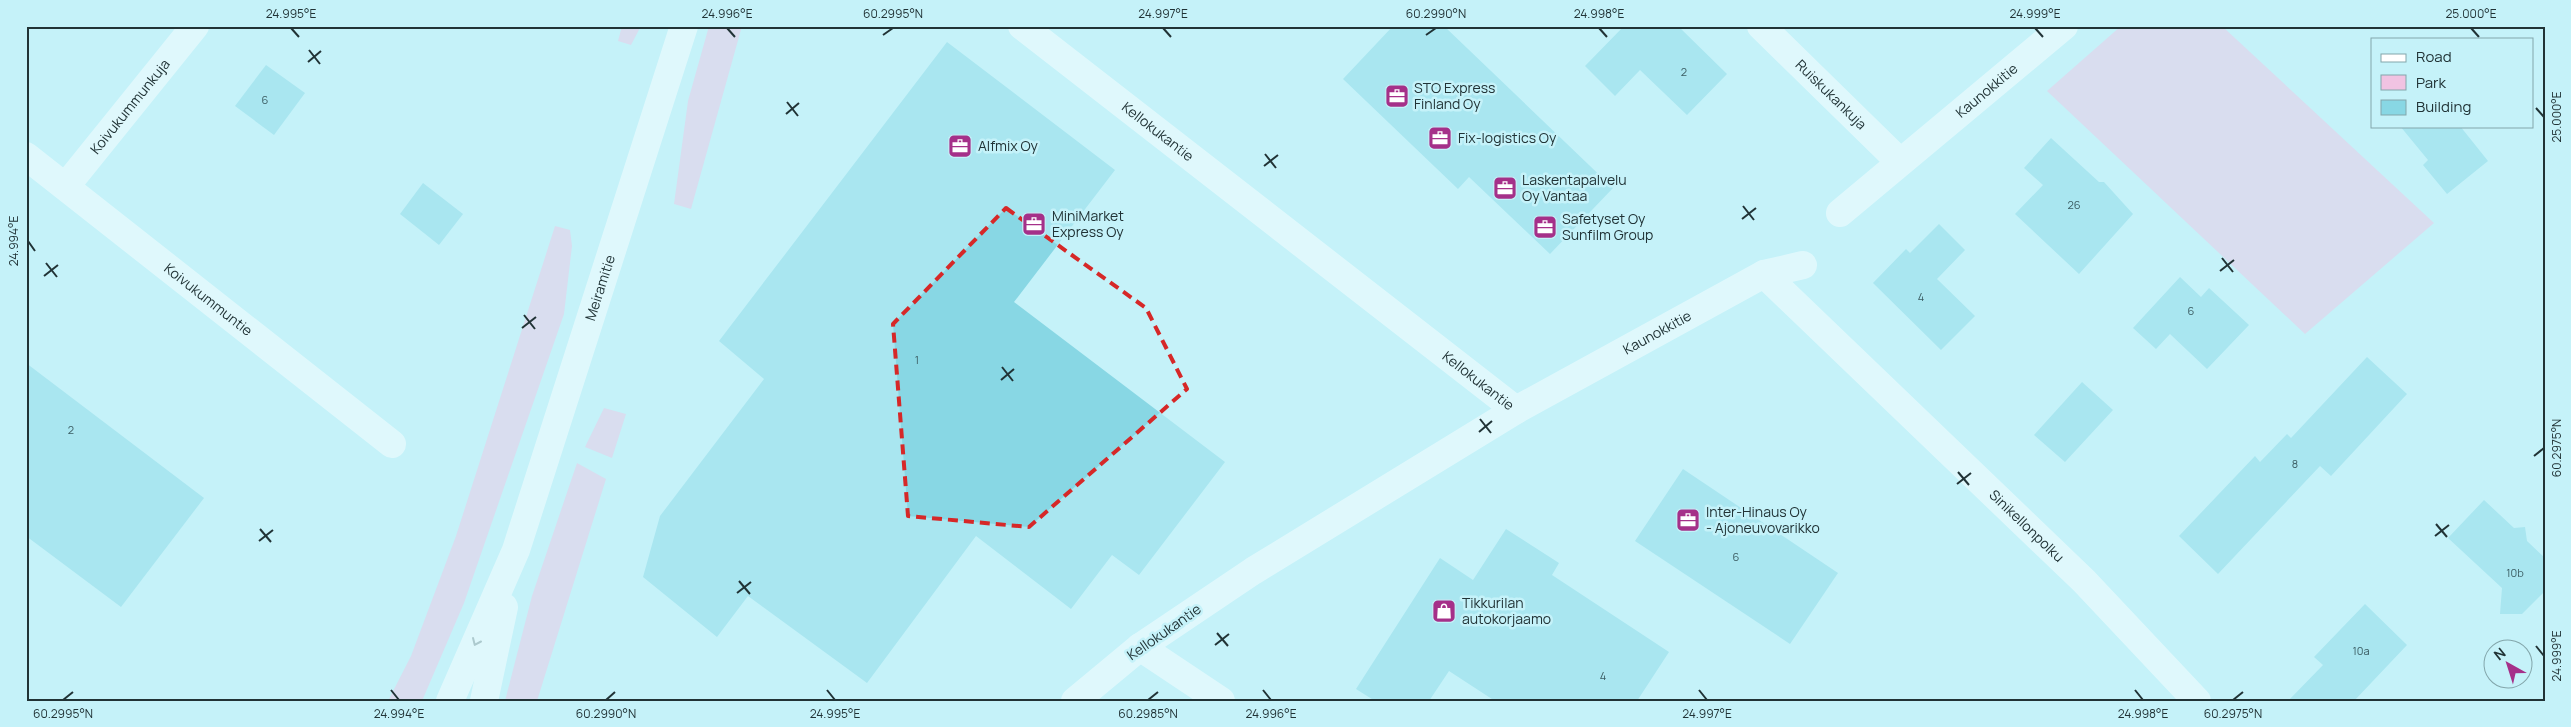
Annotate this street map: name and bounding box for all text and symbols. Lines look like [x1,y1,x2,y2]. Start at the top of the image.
text: 24.995°E [266,5,316,22]
text: 24.996°E [701,5,753,22]
text: 60.2995°N [863,5,923,22]
text: 24.997°E [1138,5,1188,22]
text: 60.2990°N [1406,5,1466,22]
text: 24.998°E [1574,5,1624,22]
text: 24.999°E [2009,5,2061,22]
text: 25.000°E [2445,5,2497,22]
legend [2371,38,2534,128]
text: Road [2416,46,2452,67]
street label: Koivukummunkuja [86,55,174,158]
street label: Ruiskukankuja [1792,55,1871,133]
street label: Kaunokkitie [1951,59,2021,122]
house number: 2 [1681,64,1687,79]
text: Park [2416,72,2446,93]
place label: STO Express Finland Oy [1414,78,1495,113]
office icon: STO Express Finland Oy [1384,83,1410,109]
text: 25.000°E [2548,91,2565,143]
house number: 6 [262,92,269,107]
text: Building [2416,96,2471,117]
street label: Kellokukantie [1118,97,1198,165]
office icon: Fix-logistics Oy [1427,125,1453,151]
place label: Fix-logistics Oy [1458,128,1557,147]
office icon: Alfmix Oy [947,133,973,159]
place label: Alfmix Oy [978,136,1039,155]
place label: Laskentapalvelu Oy Vantaa [1522,170,1627,205]
office icon: Laskentapalvelu Oy Vantaa [1492,175,1518,201]
house number: 26 [2067,197,2081,212]
place label: MiniMarket Express Oy [1052,206,1124,241]
place label: Safetyset Oy Sunfilm Group [1562,209,1653,244]
office icon: MiniMarket Express Oy [1021,211,1047,237]
office icon: Safetyset Oy Sunfilm Group [1532,214,1558,240]
text: 24.994°E [5,216,22,266]
street label: Meiramitie [580,252,619,323]
street label: Koivukummuntie [161,258,257,340]
house number: 4 [1918,289,1924,304]
house number: 6 [2188,303,2195,318]
street label: Kaunokkitie [1619,306,1694,359]
street label: Kellokukantie [1439,346,1519,414]
house number: 1 [915,352,919,367]
text: 60.2975°N [2548,419,2565,477]
house number: 2 [68,422,74,437]
house number: 8 [2292,456,2298,471]
street label: Sinikellonpolku [1985,485,2069,566]
place label: Inter-Hinaus Oy - Ajoneuvovarikko [1706,502,1820,537]
office icon: Inter-Hinaus Oy - Ajoneuvovarikko [1675,507,1701,533]
house number: 6 [1733,549,1740,564]
house number: 10b [2506,565,2524,580]
place label: Tikkurilan autokorjaamo [1462,593,1551,628]
shop icon: Tikkurilan autokorjaamo [1431,598,1457,624]
street label: Kellokukantie [1123,599,1204,664]
text: 24.999°E [2548,630,2565,682]
one-way arrow [471,637,482,646]
north arrow [2484,640,2534,690]
house number: 10a [2352,643,2370,658]
text: N [2490,643,2509,664]
house number: 4 [1600,668,1606,683]
text: 60.2995°N [33,705,93,722]
text: 24.994°E [374,705,424,722]
text: 60.2990°N [576,705,636,722]
text: 24.995°E [810,705,860,722]
text: 60.2985°N [1118,705,1178,722]
text: 24.996°E [1245,705,1297,722]
text: 24.997°E [1682,705,1732,722]
text: 24.998°E [2118,705,2168,722]
text: 60.2975°N [2204,705,2262,722]

